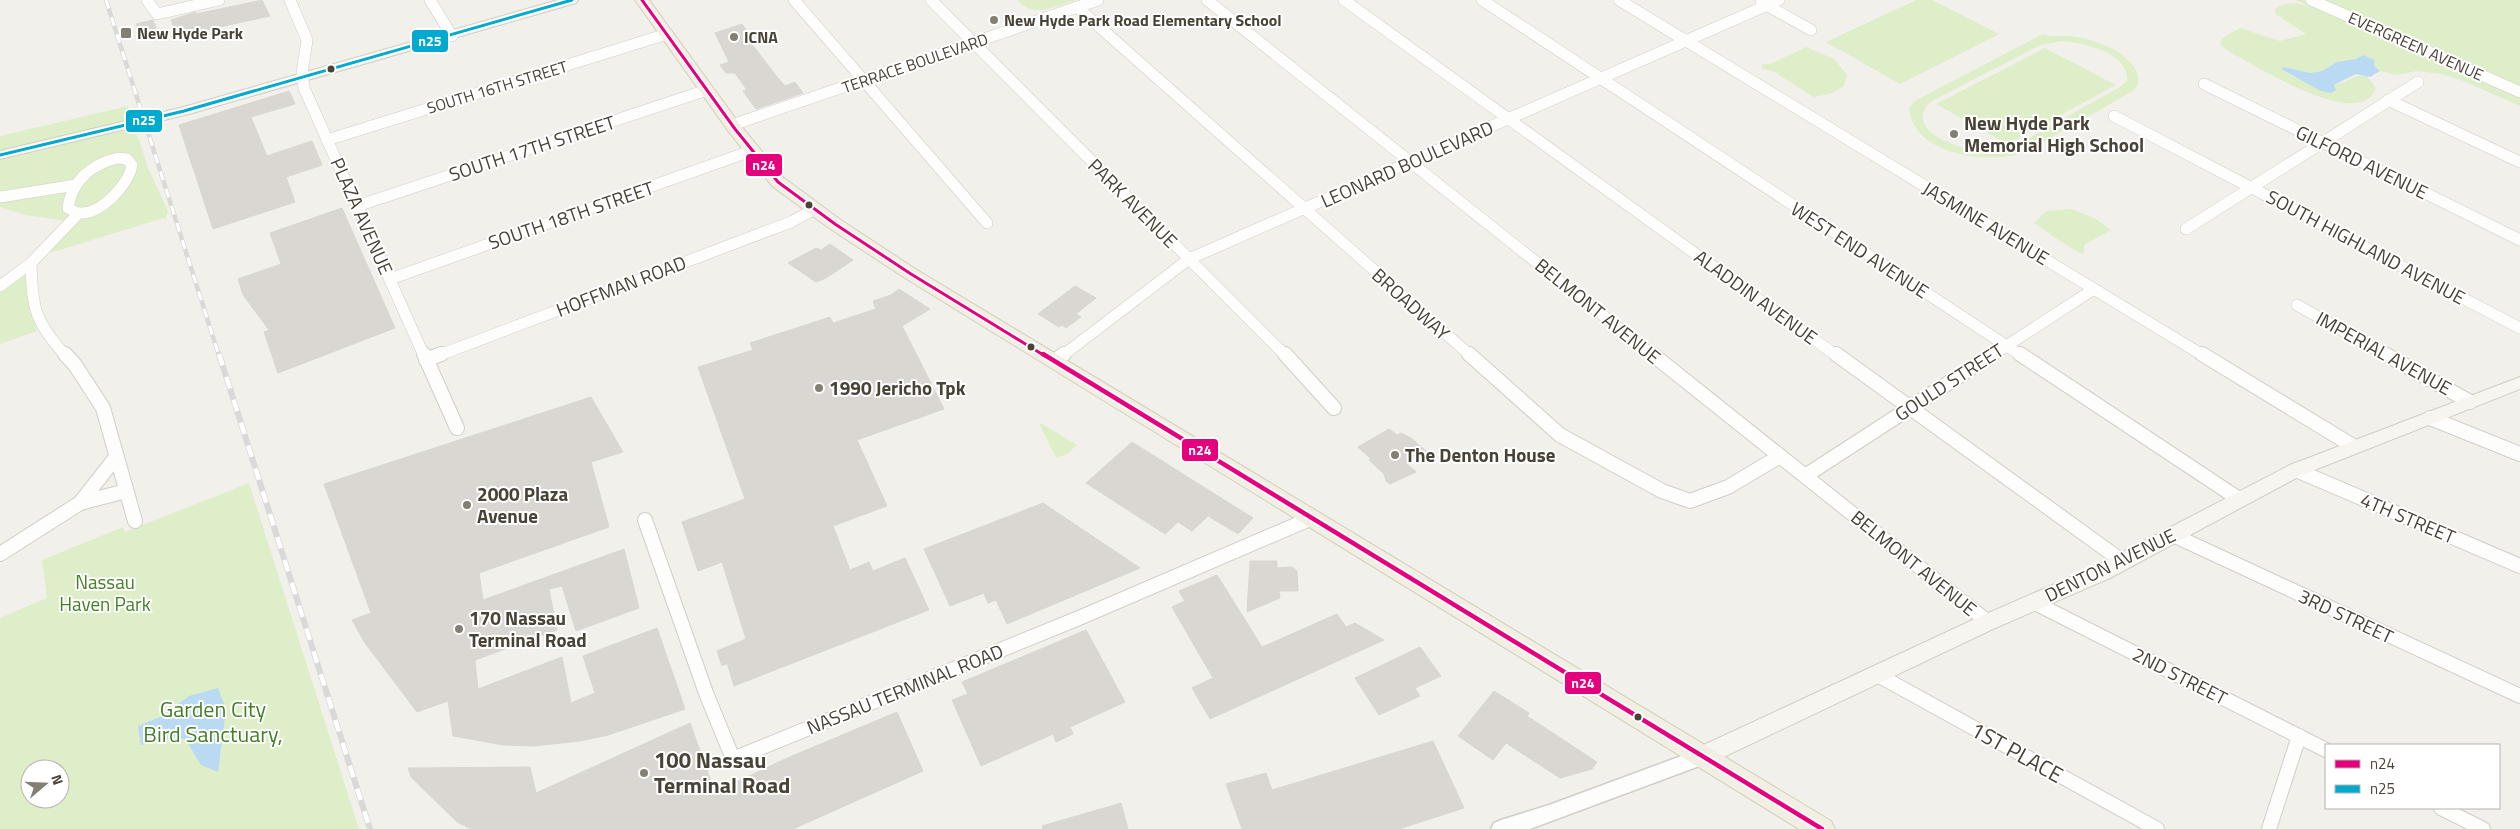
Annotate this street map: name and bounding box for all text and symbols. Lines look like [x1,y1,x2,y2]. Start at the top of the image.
street label: EVERGREEN AVENUE [2345,5,2488,87]
place label: New Hyde Park Road Elementary School [1004,8,1282,32]
marker: New Hyde Park Road Elementary School [988,14,1000,26]
place label: New Hyde Park [137,21,244,45]
place label: ICNA [744,25,778,49]
marker: New Hyde Park [119,26,133,40]
street label: TERRACE BOULEVARD [839,27,991,99]
line badge: n25 [411,29,449,53]
text: n25 [418,30,442,51]
marker: ICNA [728,31,740,43]
street label: SOUTH 16TH STREET [424,54,571,120]
unlabelled marker [326,64,336,74]
street label: SOUTH 17TH STREET [445,107,619,188]
place label: New Hyde Park Memorial High School [1964,108,2144,159]
line badge: n25 [125,109,163,133]
text: n25 [132,109,156,130]
street label: LEONARD BOULEVARD [1316,112,1498,215]
street label: GILFORD AVENUE [2291,117,2433,206]
marker: New Hyde Park Memorial High School [1948,128,1960,140]
street label: PARK AVENUE [1082,151,1185,254]
street label: PLAZA AVENUE [324,153,401,279]
line badge: n24 [745,153,783,177]
text: n24 [752,154,776,175]
street label: SOUTH 18TH STREET [484,173,658,256]
street label: JASMINE AVENUE [1917,173,2055,272]
street label: SOUTH HIGHLAND AVENUE [2262,182,2471,311]
street label: WEST END AVENUE [1785,194,1935,305]
unlabelled marker [804,200,814,210]
street label: ALADDIN AVENUE [1689,242,1824,351]
street label: HOFFMAN ROAD [552,247,690,324]
street label: BELMONT AVENUE [1529,251,1668,371]
street label: BROADWAY [1366,261,1457,347]
street label: IMPERIAL AVENUE [2311,303,2457,402]
street label: GOULD STREET [1888,335,2009,428]
unlabelled marker [1026,342,1036,352]
place label: 1990 Jericho Tpk [829,373,966,402]
marker: 1990 Jericho Tpk [813,382,825,394]
line badge: n24 [1181,438,1219,462]
text: n24 [1188,439,1212,460]
place label: The Denton House [1405,440,1556,469]
marker: The Denton House [1389,449,1401,461]
place label: 2000 Plaza Avenue [477,479,568,530]
street label: 4TH STREET [2356,485,2460,551]
marker: 2000 Plaza Avenue [461,499,473,511]
street label: BELMONT AVENUE [1845,503,1984,623]
street label: DENTON AVENUE [2039,520,2180,609]
park label: Nassau Haven Park [59,567,151,618]
street label: 3RD STREET [2294,581,2398,650]
place label: 170 Nassau Terminal Road [469,603,587,654]
marker: 170 Nassau Terminal Road [453,623,465,635]
street label: NASSAU TERMINAL ROAD [802,636,1008,741]
street label: 2ND STREET [2128,639,2233,712]
line badge: n24 [1564,671,1602,695]
text: n24 [1571,672,1595,693]
park label: Garden City Bird Sanctuary, [143,692,283,751]
unlabelled marker [1633,712,1643,722]
street label: 1ST PLACE [1964,713,2070,791]
place label: 100 Nassau Terminal Road [654,743,790,802]
legend [2325,744,2500,809]
text: n24 [2370,752,2395,775]
north arrow [20,759,70,809]
marker: 100 Nassau Terminal Road [638,767,650,779]
text: N [46,772,69,788]
text: n25 [2370,777,2395,800]

